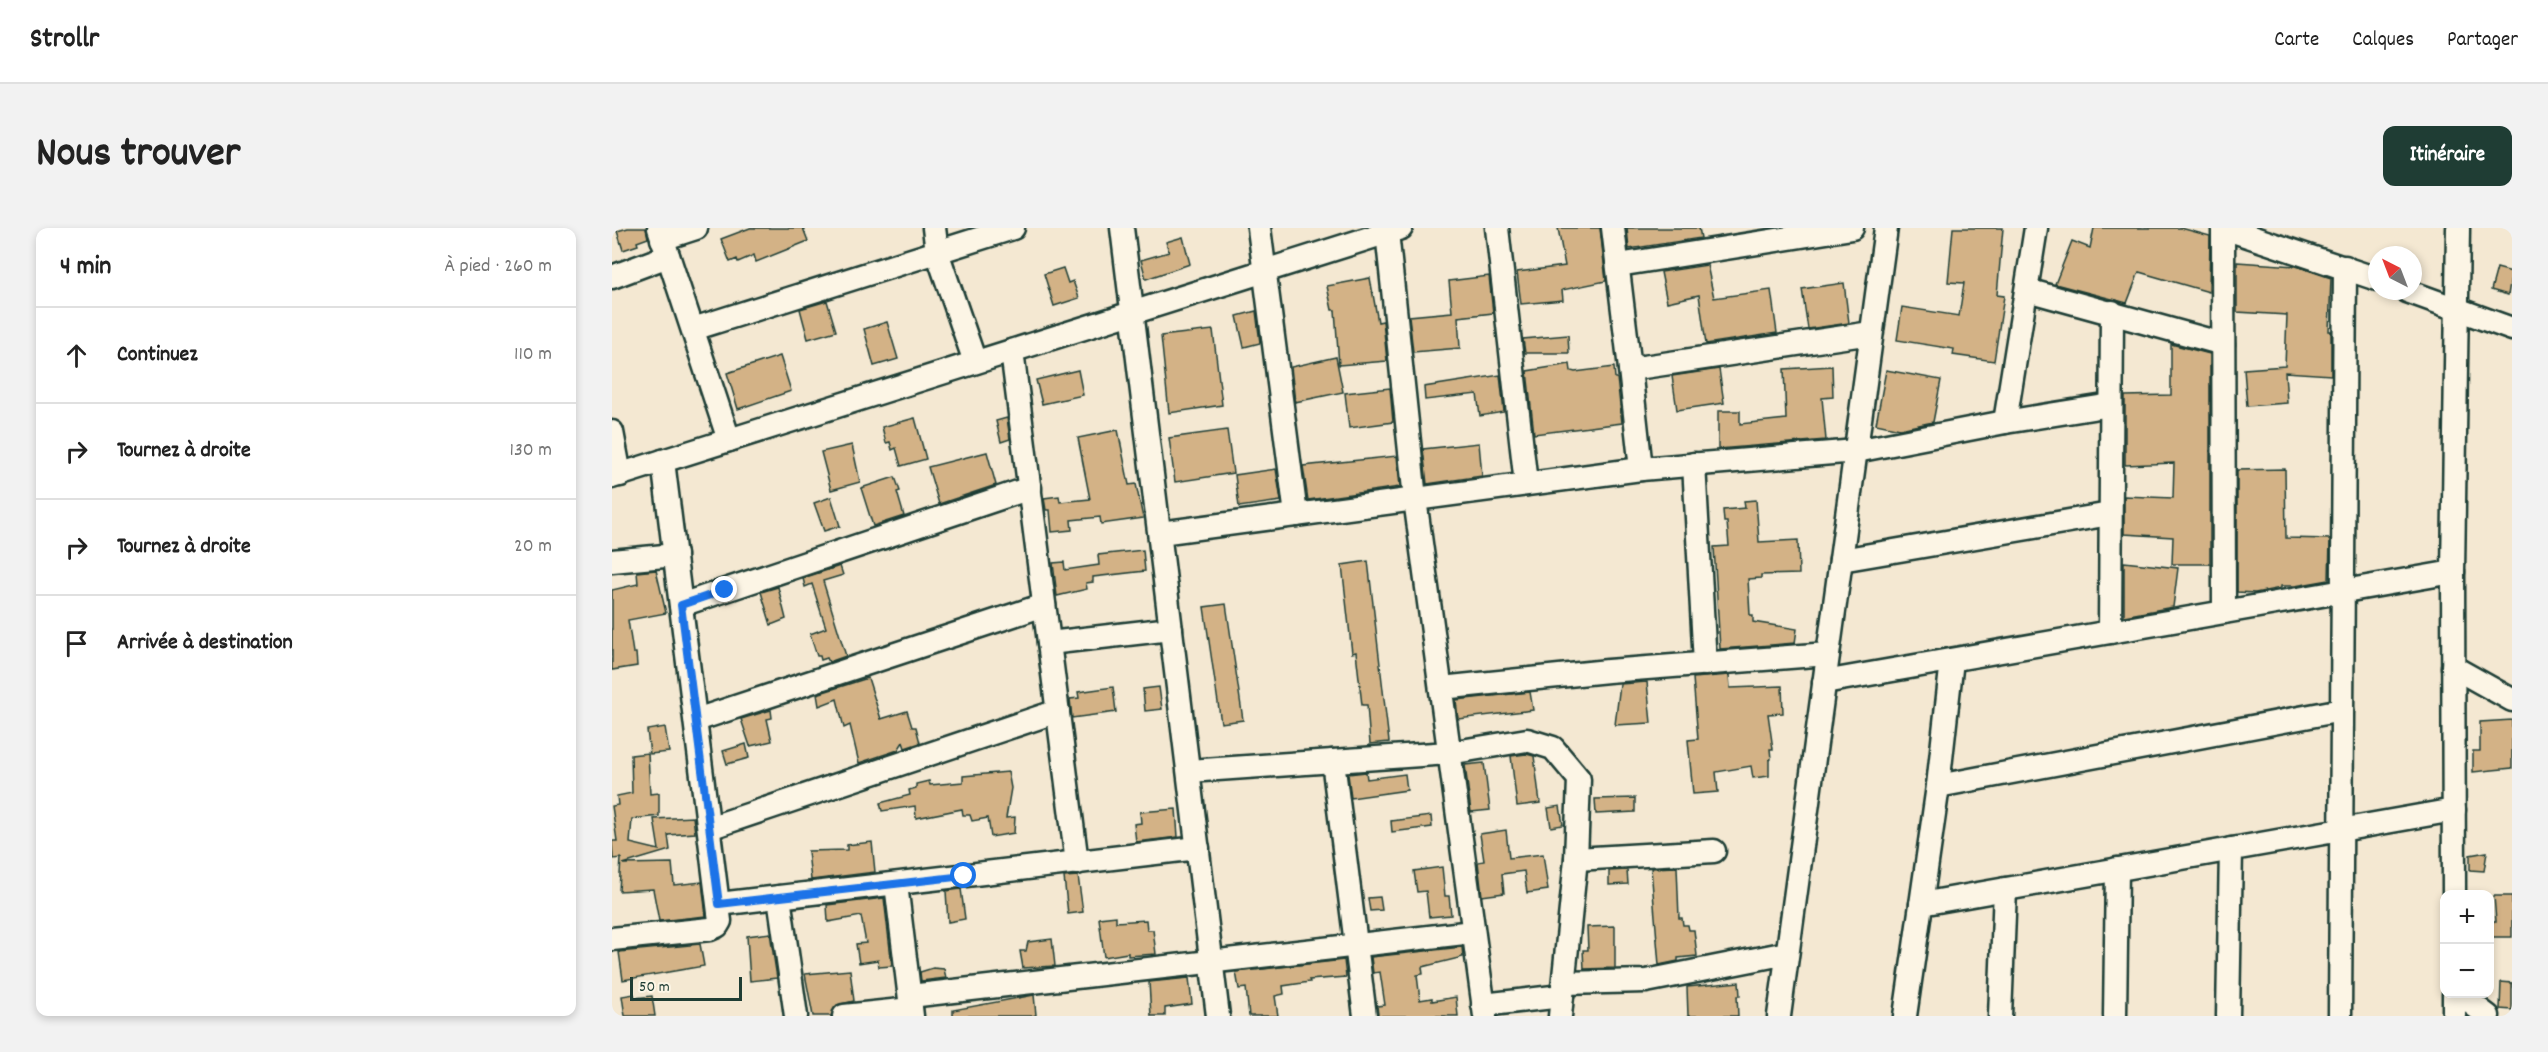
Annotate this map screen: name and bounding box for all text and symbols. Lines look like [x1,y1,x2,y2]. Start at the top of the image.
text: Strollr [30,21,99,61]
text: Carte [2274,26,2319,56]
text: Calques [2352,26,2414,56]
text: Partager [2447,26,2518,56]
text: Nous trouver [36,126,240,186]
button: Itinéraire [2383,126,2512,186]
north arrow [2368,246,2422,300]
text: 4 min [60,249,111,286]
text: À pied · 260 m [445,253,552,281]
icon: ahead [60,339,93,372]
text: Continuez [117,340,198,371]
text: 110 m [514,341,552,369]
icon: right [60,435,93,468]
text: Tournez à droite [117,436,251,467]
text: 130 m [510,437,552,465]
icon: right [60,531,93,564]
text: Tournez à droite [117,532,251,563]
text: 20 m [514,533,552,561]
route end [711,576,737,602]
icon: arrive [60,627,93,660]
text: Arrivée à destination [117,628,293,659]
route start [950,862,976,888]
map controls [2440,890,2494,998]
button: + [2440,890,2494,944]
button: − [2440,944,2494,998]
scale bar [630,974,742,1002]
text: 50 m [639,976,670,999]

